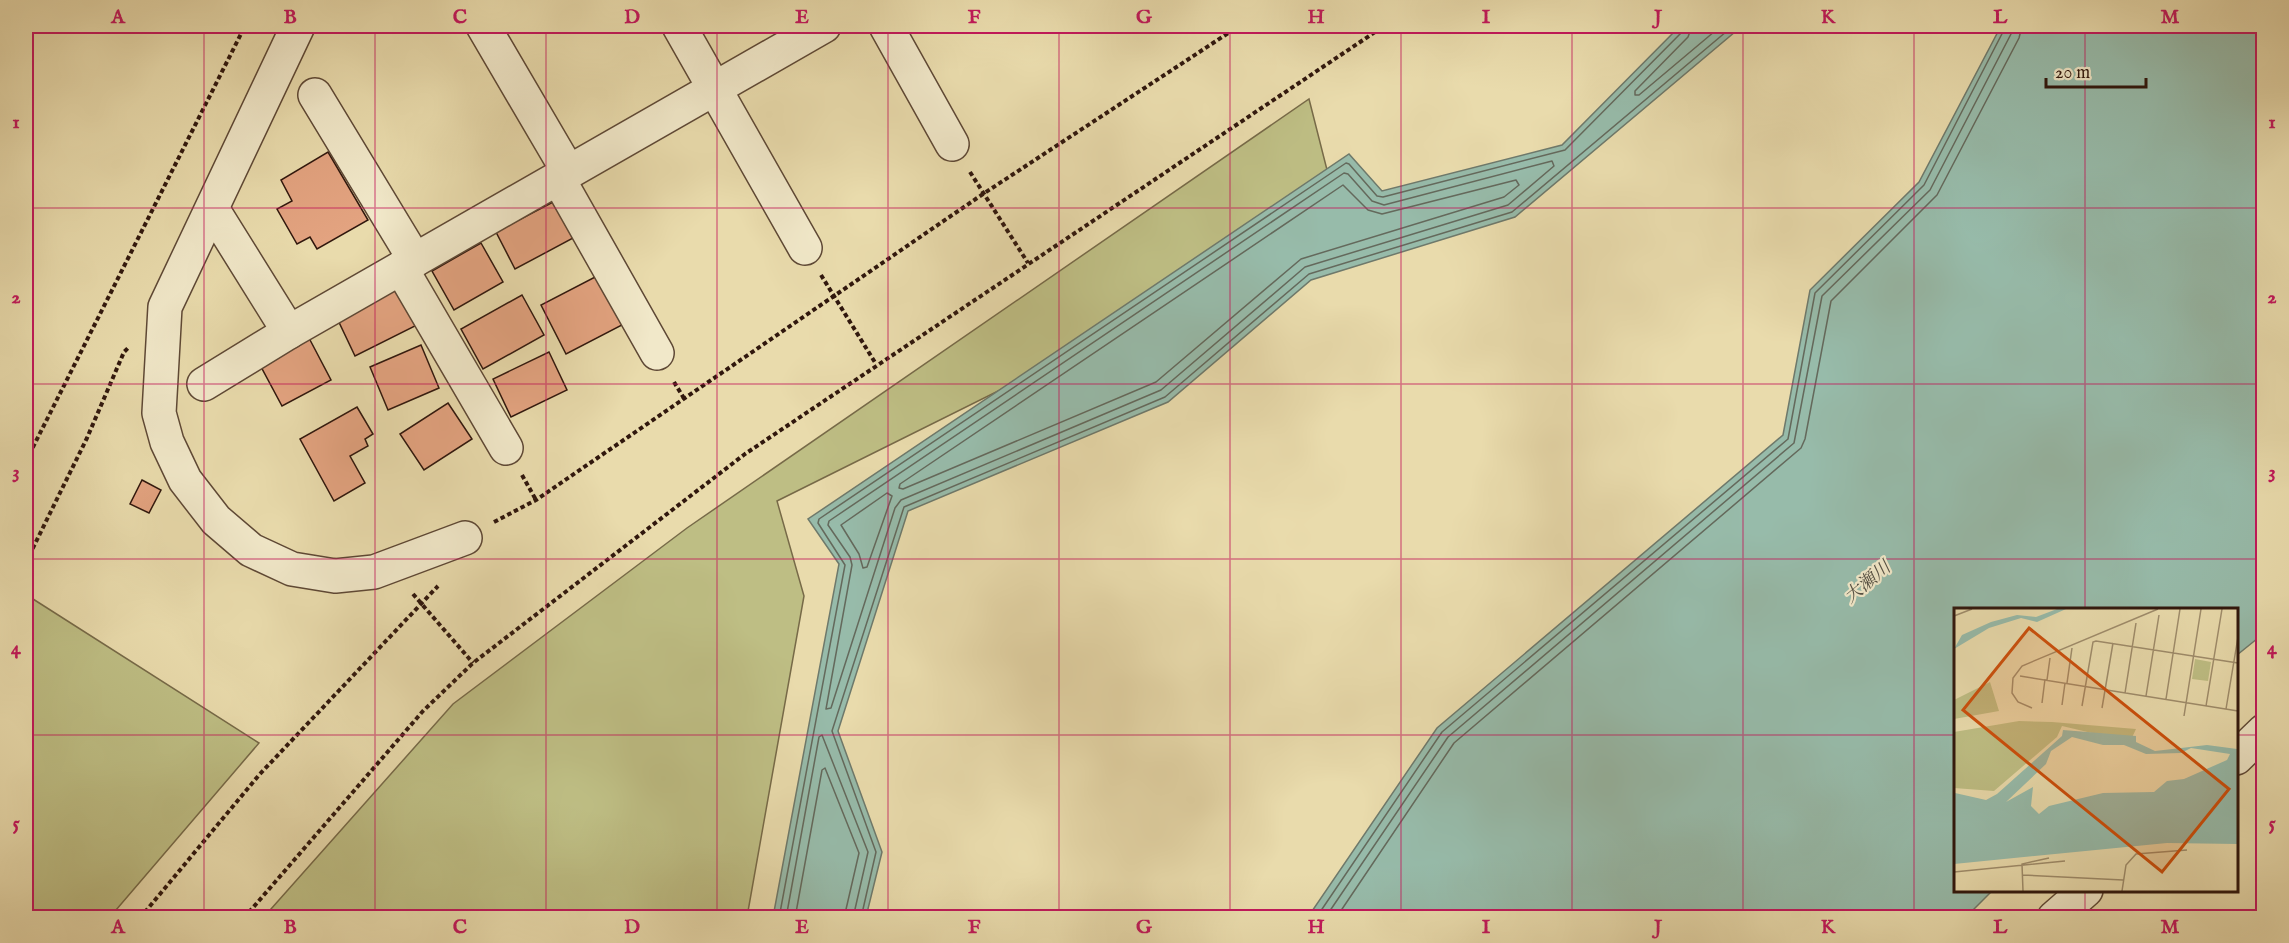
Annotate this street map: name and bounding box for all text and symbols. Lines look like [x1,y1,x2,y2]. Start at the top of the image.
text: A [110,5,126,30]
text: B [283,5,297,30]
text: C [453,5,467,30]
text: D [624,5,640,30]
text: E [795,5,809,30]
text: F [968,5,981,30]
text: G [1136,5,1153,30]
text: H [1307,5,1325,30]
text: I [1482,5,1491,30]
text: J [1651,5,1663,30]
text: K [1821,5,1837,30]
text: L [1993,5,2008,30]
text: M [2161,5,2180,30]
scale bar [2046,51,2146,89]
text: 20 m [2055,62,2090,85]
text: 1 [12,110,20,135]
text: 1 [2268,110,2276,135]
text: 2 [11,285,21,310]
text: 2 [2267,285,2277,310]
text: 3 [12,460,20,485]
text: 3 [2268,460,2276,485]
water label: 大瀬川 [1840,556,1898,609]
inset map [1954,608,2238,892]
text: 4 [11,636,22,661]
text: 4 [2267,636,2278,661]
text: 5 [12,811,20,836]
text: 5 [2268,811,2276,836]
text: A [110,915,126,940]
text: B [283,915,297,940]
text: C [453,915,467,940]
text: D [624,915,640,940]
text: E [795,915,809,940]
text: F [968,915,981,940]
text: G [1136,915,1153,940]
text: H [1307,915,1325,940]
text: I [1482,915,1491,940]
text: J [1651,915,1663,940]
text: K [1821,915,1837,940]
text: L [1993,915,2008,940]
text: M [2161,915,2180,940]

